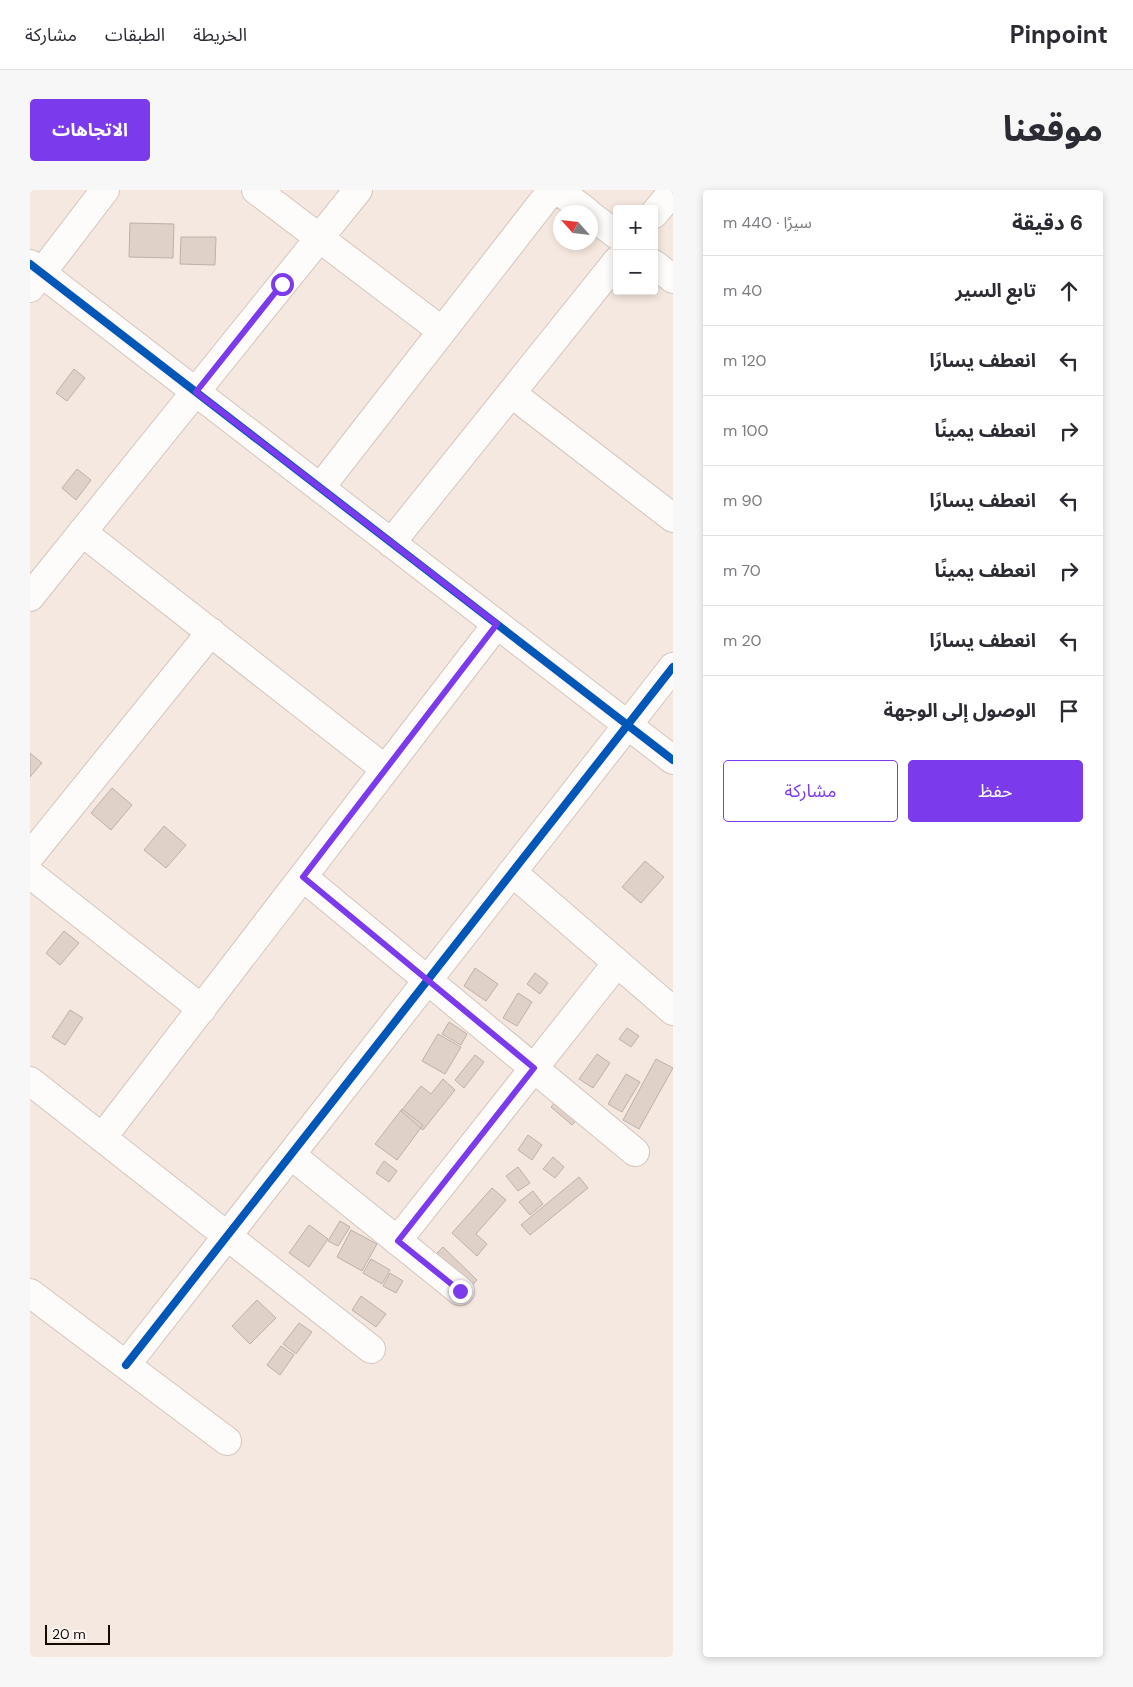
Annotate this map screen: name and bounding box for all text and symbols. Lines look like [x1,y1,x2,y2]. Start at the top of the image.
text: Pinpoint [1010,19,1108,50]
text: مشاركة [25,23,77,47]
text: الطبقات [105,23,165,47]
text: الخريطة [193,23,247,47]
button: الاتجاهات [30,99,150,161]
text: موقعنا [1003,106,1103,152]
north arrow [553,205,598,250]
map controls [613,205,658,295]
button: + [613,205,658,250]
text: 6 دقيقة [1012,209,1083,237]
text: سيرًا · 440 m [723,212,812,233]
button: − [613,250,658,295]
route start [271,273,294,296]
icon: ahead [1055,277,1083,305]
text: تابع السير [955,278,1036,303]
text: 40 m [723,280,762,301]
icon: left [1055,347,1083,375]
text: انعطف يسارًا [929,348,1036,373]
text: 120 m [723,350,767,371]
icon: right [1055,417,1083,445]
text: انعطف يمينًا [934,418,1036,443]
text: 100 m [723,420,768,441]
icon: left [1055,487,1083,515]
text: انعطف يسارًا [929,488,1036,513]
text: 90 m [723,490,763,511]
icon: right [1055,557,1083,585]
text: انعطف يمينًا [934,558,1036,583]
text: 70 m [723,560,761,581]
icon: left [1055,627,1083,655]
text: انعطف يسارًا [929,628,1036,653]
text: 20 m [723,630,762,651]
icon: arrive [1055,697,1083,725]
text: الوصول إلى الوجهة [884,698,1036,723]
button: مشاركة [723,760,898,822]
button: حفظ [908,760,1083,822]
route end [449,1280,472,1303]
scale bar [45,1622,110,1645]
text: 20 m [52,1625,86,1643]

